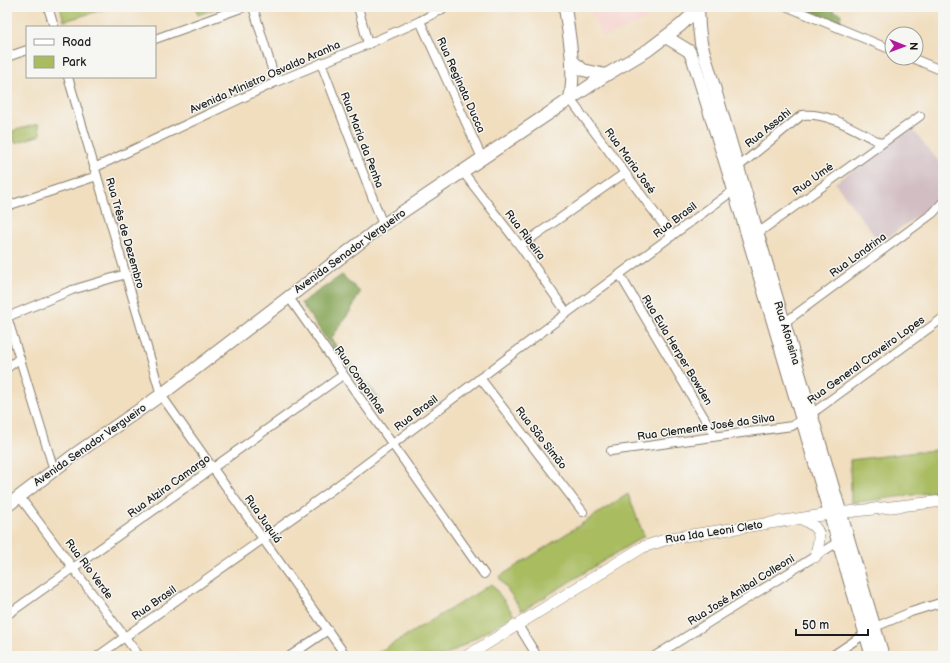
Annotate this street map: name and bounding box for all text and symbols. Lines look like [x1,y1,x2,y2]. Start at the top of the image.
legend [26,26,156,78]
north arrow [884,26,924,66]
text: Road [62,35,91,50]
street label: Rua Reginata Ducca [434,35,488,135]
street label: Avenida Ministro Osvaldo Aranha [188,38,342,116]
text: N [907,42,920,50]
text: Park [62,55,86,70]
street label: Rua Maria da Penha [338,90,386,190]
street label: Rua Assahi [742,106,794,150]
street label: Rua Maria José [602,126,658,197]
street label: Rua Umé [790,160,836,198]
street label: Rua Três de Dezembro [103,176,147,290]
street label: Rua Brasil [651,199,699,241]
street label: Avenida Senador Vergueiro [292,206,408,296]
street label: Rua Ribeira [502,208,548,262]
street label: Rua Londrina [827,230,889,280]
street label: Rua Eula Herper Bowden [639,293,715,407]
street label: Rua Afonsina [771,300,803,366]
street label: Rua General Craveiro Lopes [805,313,928,407]
street label: Rua Congonhas [332,344,389,417]
street label: Rua Brasil [392,392,440,434]
street label: Avenida Senador Vergueiro [31,401,149,489]
street label: Rua São Simão [513,404,569,472]
street label: Rua Clemente José da Silva [636,411,776,443]
street label: Rua Alzira Camargo [125,452,213,520]
street label: Rua Juquiá [242,492,284,546]
street label: Rua Ida Leoni Cleto [664,518,764,546]
street label: Rua Rio Verde [62,537,116,602]
street label: Rua José Anibal Colleoni [685,552,797,628]
street label: Rua Brasil [129,583,179,623]
scale bar [796,611,868,637]
text: 50 m [802,618,829,633]

